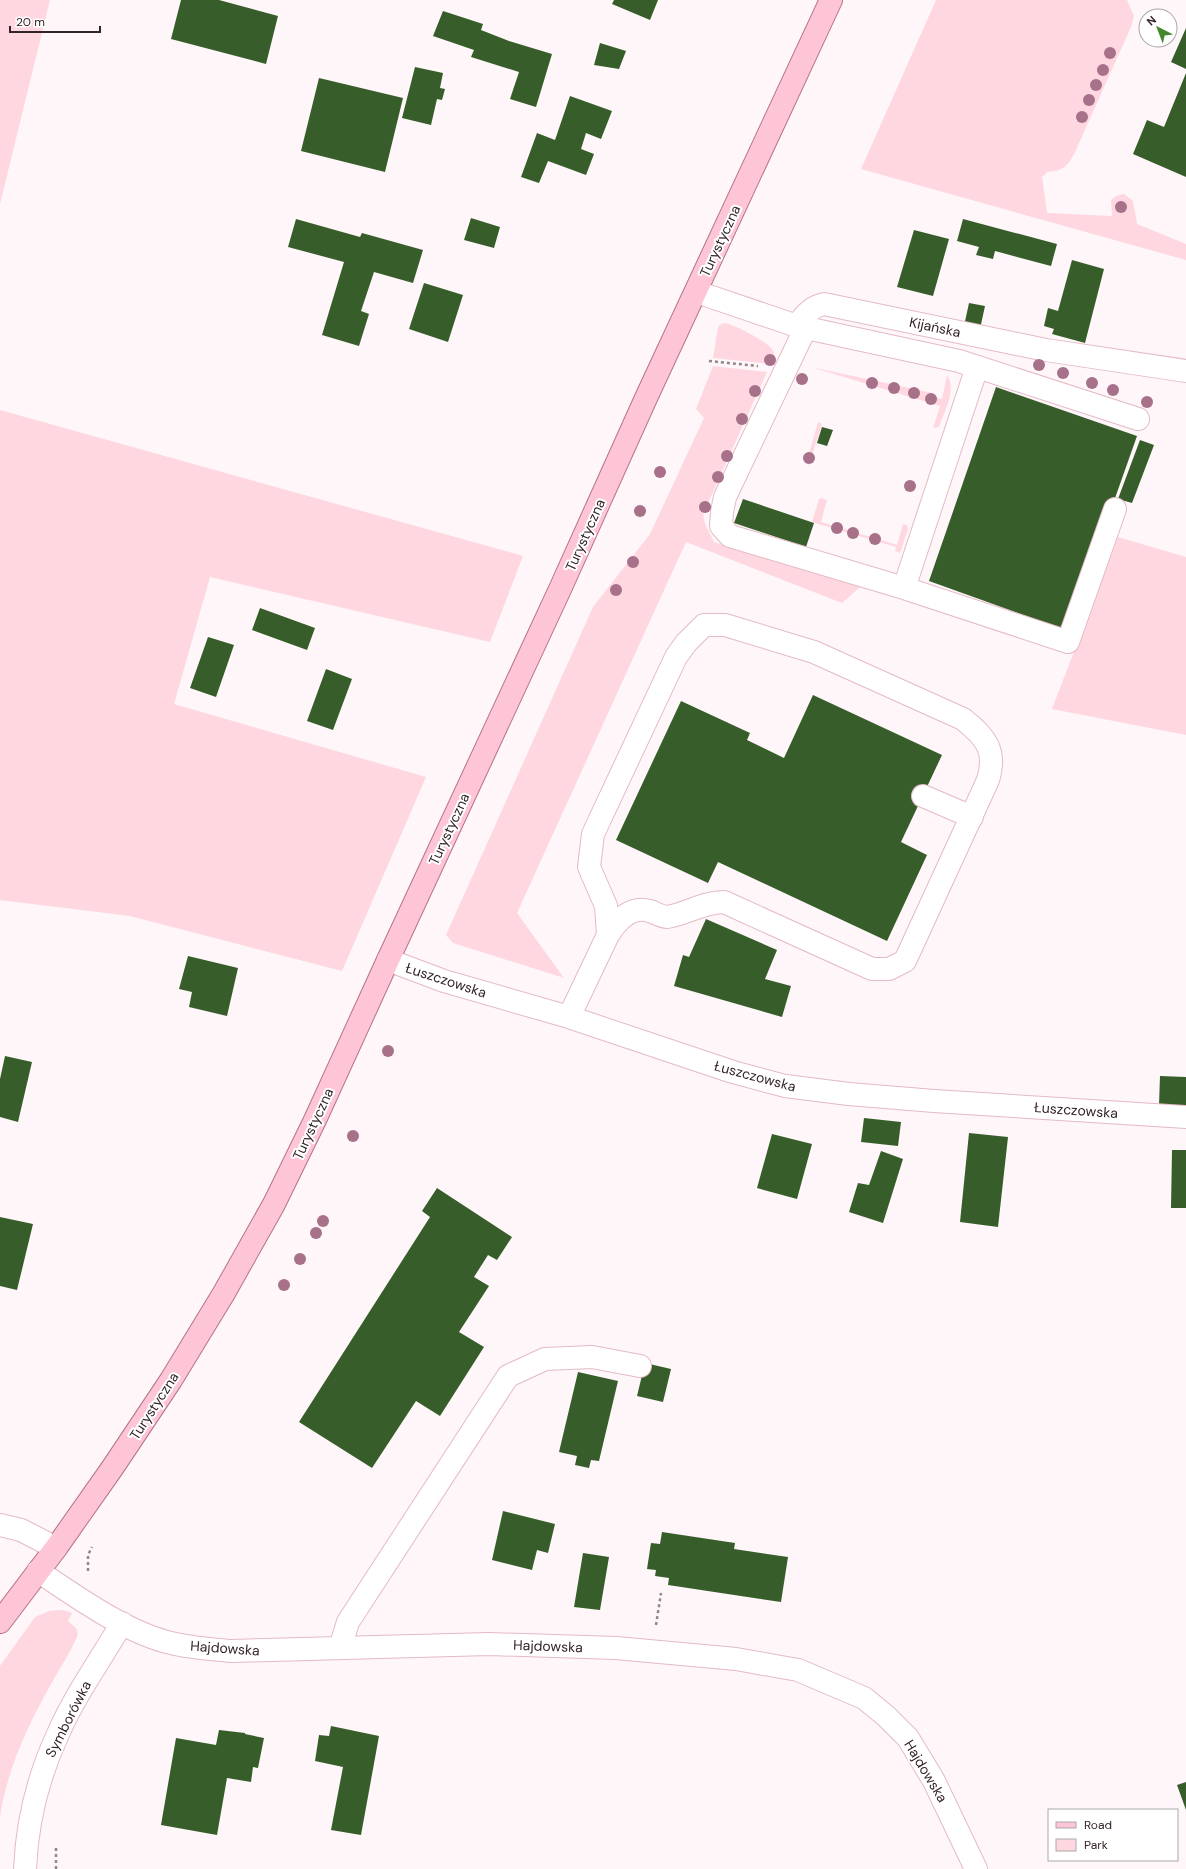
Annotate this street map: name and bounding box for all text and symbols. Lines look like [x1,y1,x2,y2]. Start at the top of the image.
scale bar [10,8,100,34]
north arrow [1138,8,1178,48]
text: N [1144,13,1159,28]
text: 20 m [16,14,45,30]
street label: Turystyczna [696,202,744,280]
street label: Kijańska [908,313,962,341]
street label: Turystyczna [561,496,609,574]
street label: Turystyczna [425,790,473,868]
street label: Łuszczowska [403,958,489,1002]
street label: Łuszczowska [712,1056,798,1096]
street label: Turystyczna [289,1085,337,1163]
street label: Łuszczowska [1033,1098,1119,1122]
street label: Turystyczna [125,1369,183,1443]
street label: Hajdowska [513,1636,583,1656]
street label: Hajdowska [190,1637,260,1659]
street label: Symborówka [41,1678,95,1760]
street label: Hajdowska [900,1736,952,1806]
legend [1048,1809,1178,1861]
text: Road [1084,1817,1112,1833]
text: Park [1084,1837,1108,1853]

